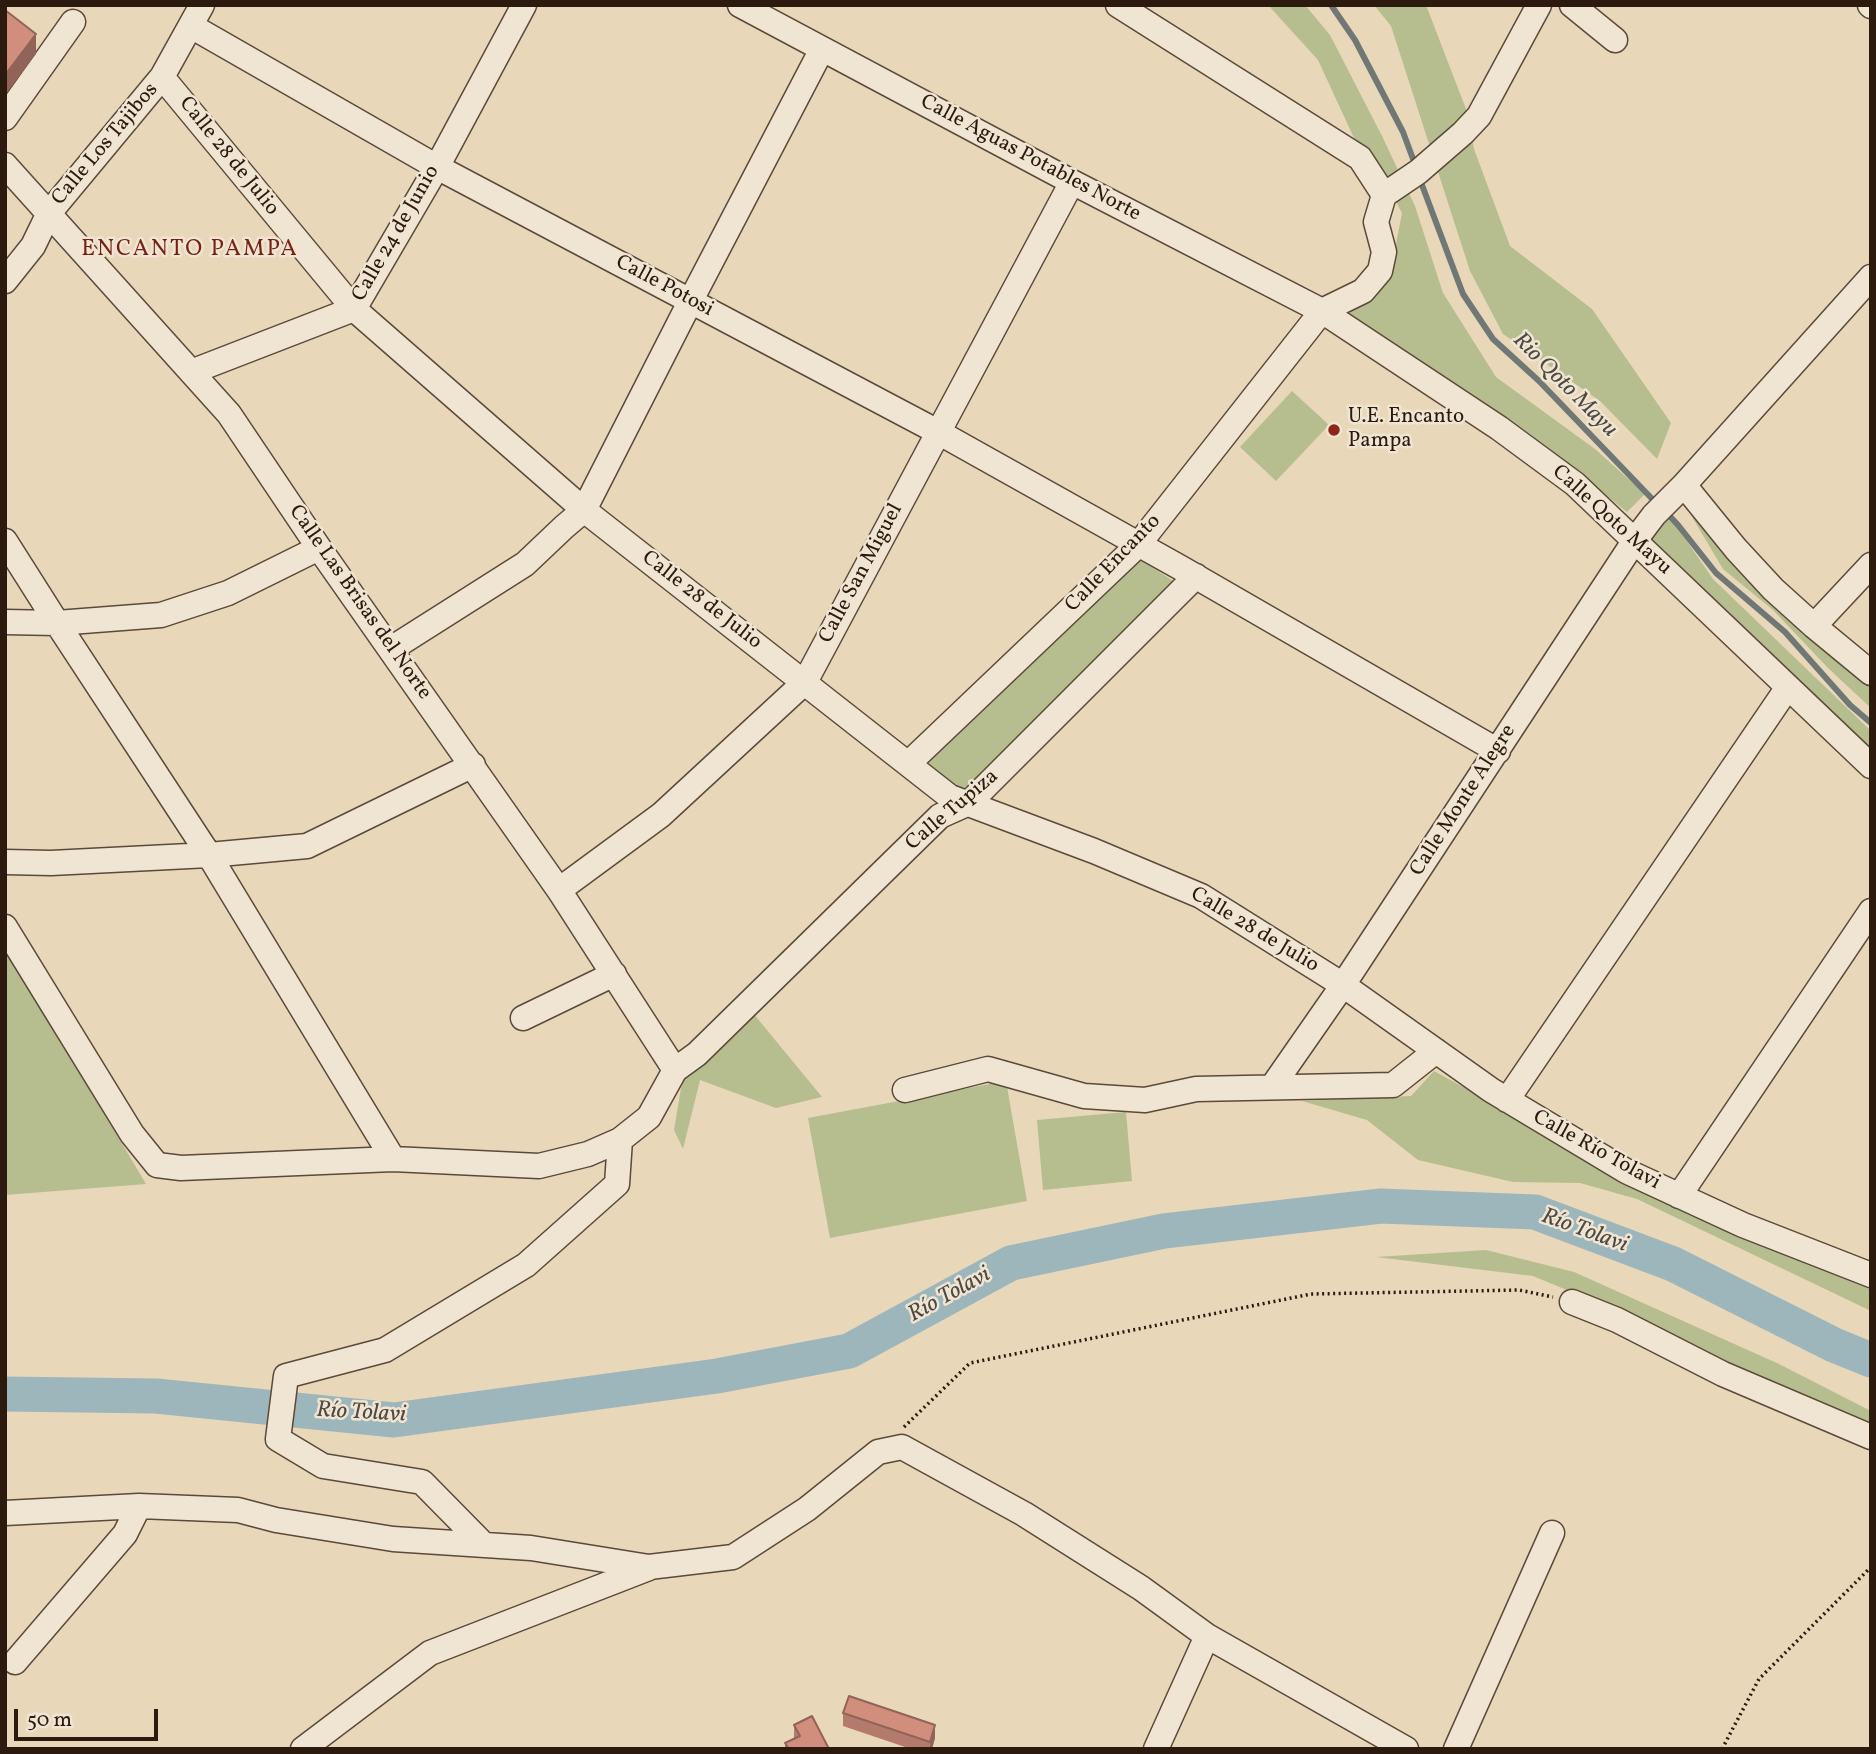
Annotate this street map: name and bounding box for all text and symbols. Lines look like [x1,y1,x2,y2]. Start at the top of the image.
street label: Calle Los Tajibos [47,79,165,211]
street label: Calle Aguas Potables Norte [915,90,1145,228]
street label: Calle 28 de Julio [172,93,284,221]
street label: Calle 24 de Junio [348,161,446,307]
district label: ENCANTO PAMPA [83,237,297,265]
street label: Calle Potosi [611,251,717,323]
water label: Rio Qoto Mayu [1506,328,1622,444]
place label: U.E. Encanto Pampa [1348,405,1464,455]
marker: U.E. Encanto Pampa [1326,422,1342,438]
street label: Calle Qoto Mayu [1546,461,1676,581]
street label: Calle San Miguel [815,500,909,648]
street label: Calle Las Brisas del Norte [282,501,436,705]
street label: Calle Encanto [1061,510,1167,618]
street label: Calle 28 de Julio [636,546,766,656]
street label: Calle Monte Alegre [1406,721,1522,881]
street label: Calle Tupiza [902,765,1004,857]
street label: Calle 28 de Julio [1185,883,1323,979]
street label: Calle Río Tolavi [1528,1106,1664,1196]
water label: Río Tolavi [1537,1204,1631,1260]
water label: Río Tolavi [904,1262,996,1330]
water label: Río Tolavi [316,1398,406,1430]
scale bar [18,1694,161,1738]
text: 50 m [27,1706,72,1735]

